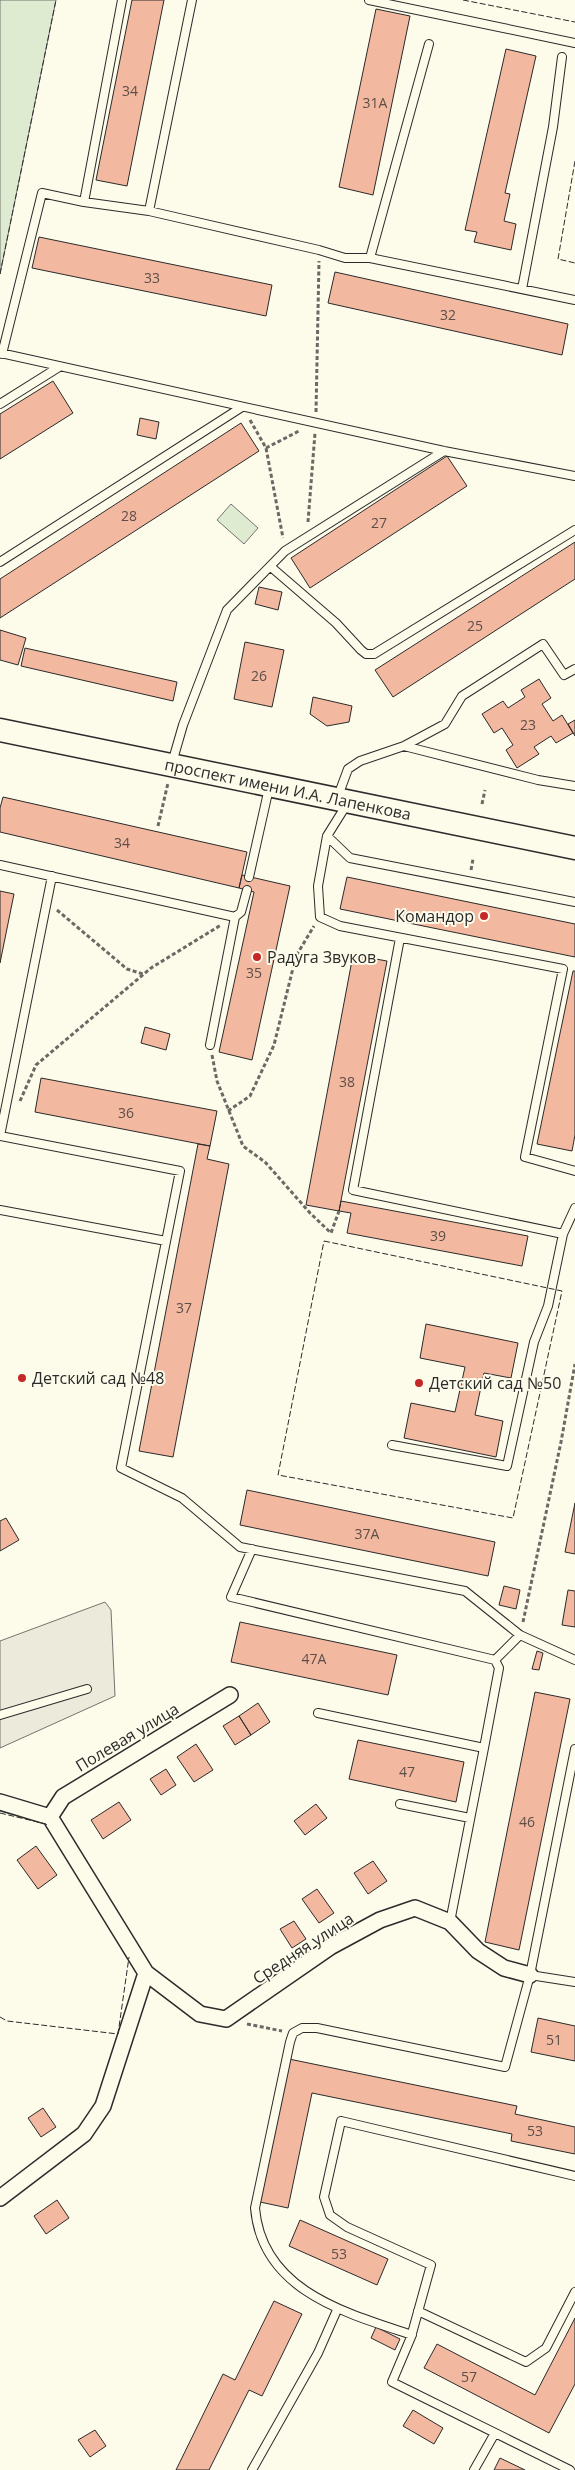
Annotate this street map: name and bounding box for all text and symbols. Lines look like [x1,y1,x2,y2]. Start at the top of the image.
house number: 34 [122,81,138,100]
house number: 31А [363,93,388,112]
house number: 33 [144,268,160,287]
house number: 32 [440,305,456,324]
house number: 28 [121,506,137,525]
house number: 27 [371,513,387,532]
house number: 25 [467,616,483,635]
house number: 26 [251,666,267,685]
house number: 23 [520,715,536,734]
street label: проспект имени И.А. Лапенкова [163,753,413,825]
house number: 34 [114,833,130,852]
place label: Командор [395,905,474,927]
marker: Командор [478,910,490,922]
place label: Радуга Звуков [267,946,376,968]
marker: Радуга Звуков [251,951,263,963]
house number: 35 [246,963,262,982]
house number: 38 [339,1072,355,1091]
house number: 36 [118,1103,134,1122]
house number: 39 [430,1226,446,1245]
house number: 37 [176,1298,192,1317]
place label: Детский сад №48 [32,1367,164,1389]
marker: Детский сад №48 [16,1372,28,1384]
place label: Детский сад №50 [429,1372,561,1394]
marker: Детский сад №50 [413,1377,425,1389]
house number: 37А [355,1524,380,1543]
house number: 47А [302,1649,327,1668]
street label: Полевая улица [71,1698,183,1776]
house number: 47 [399,1762,415,1781]
house number: 46 [519,1812,535,1831]
street label: Средняя улица [248,1907,358,1989]
house number: 51 [546,2030,562,2049]
house number: 53 [527,2121,543,2140]
house number: 53 [331,2244,347,2263]
house number: 57 [461,2367,477,2386]

